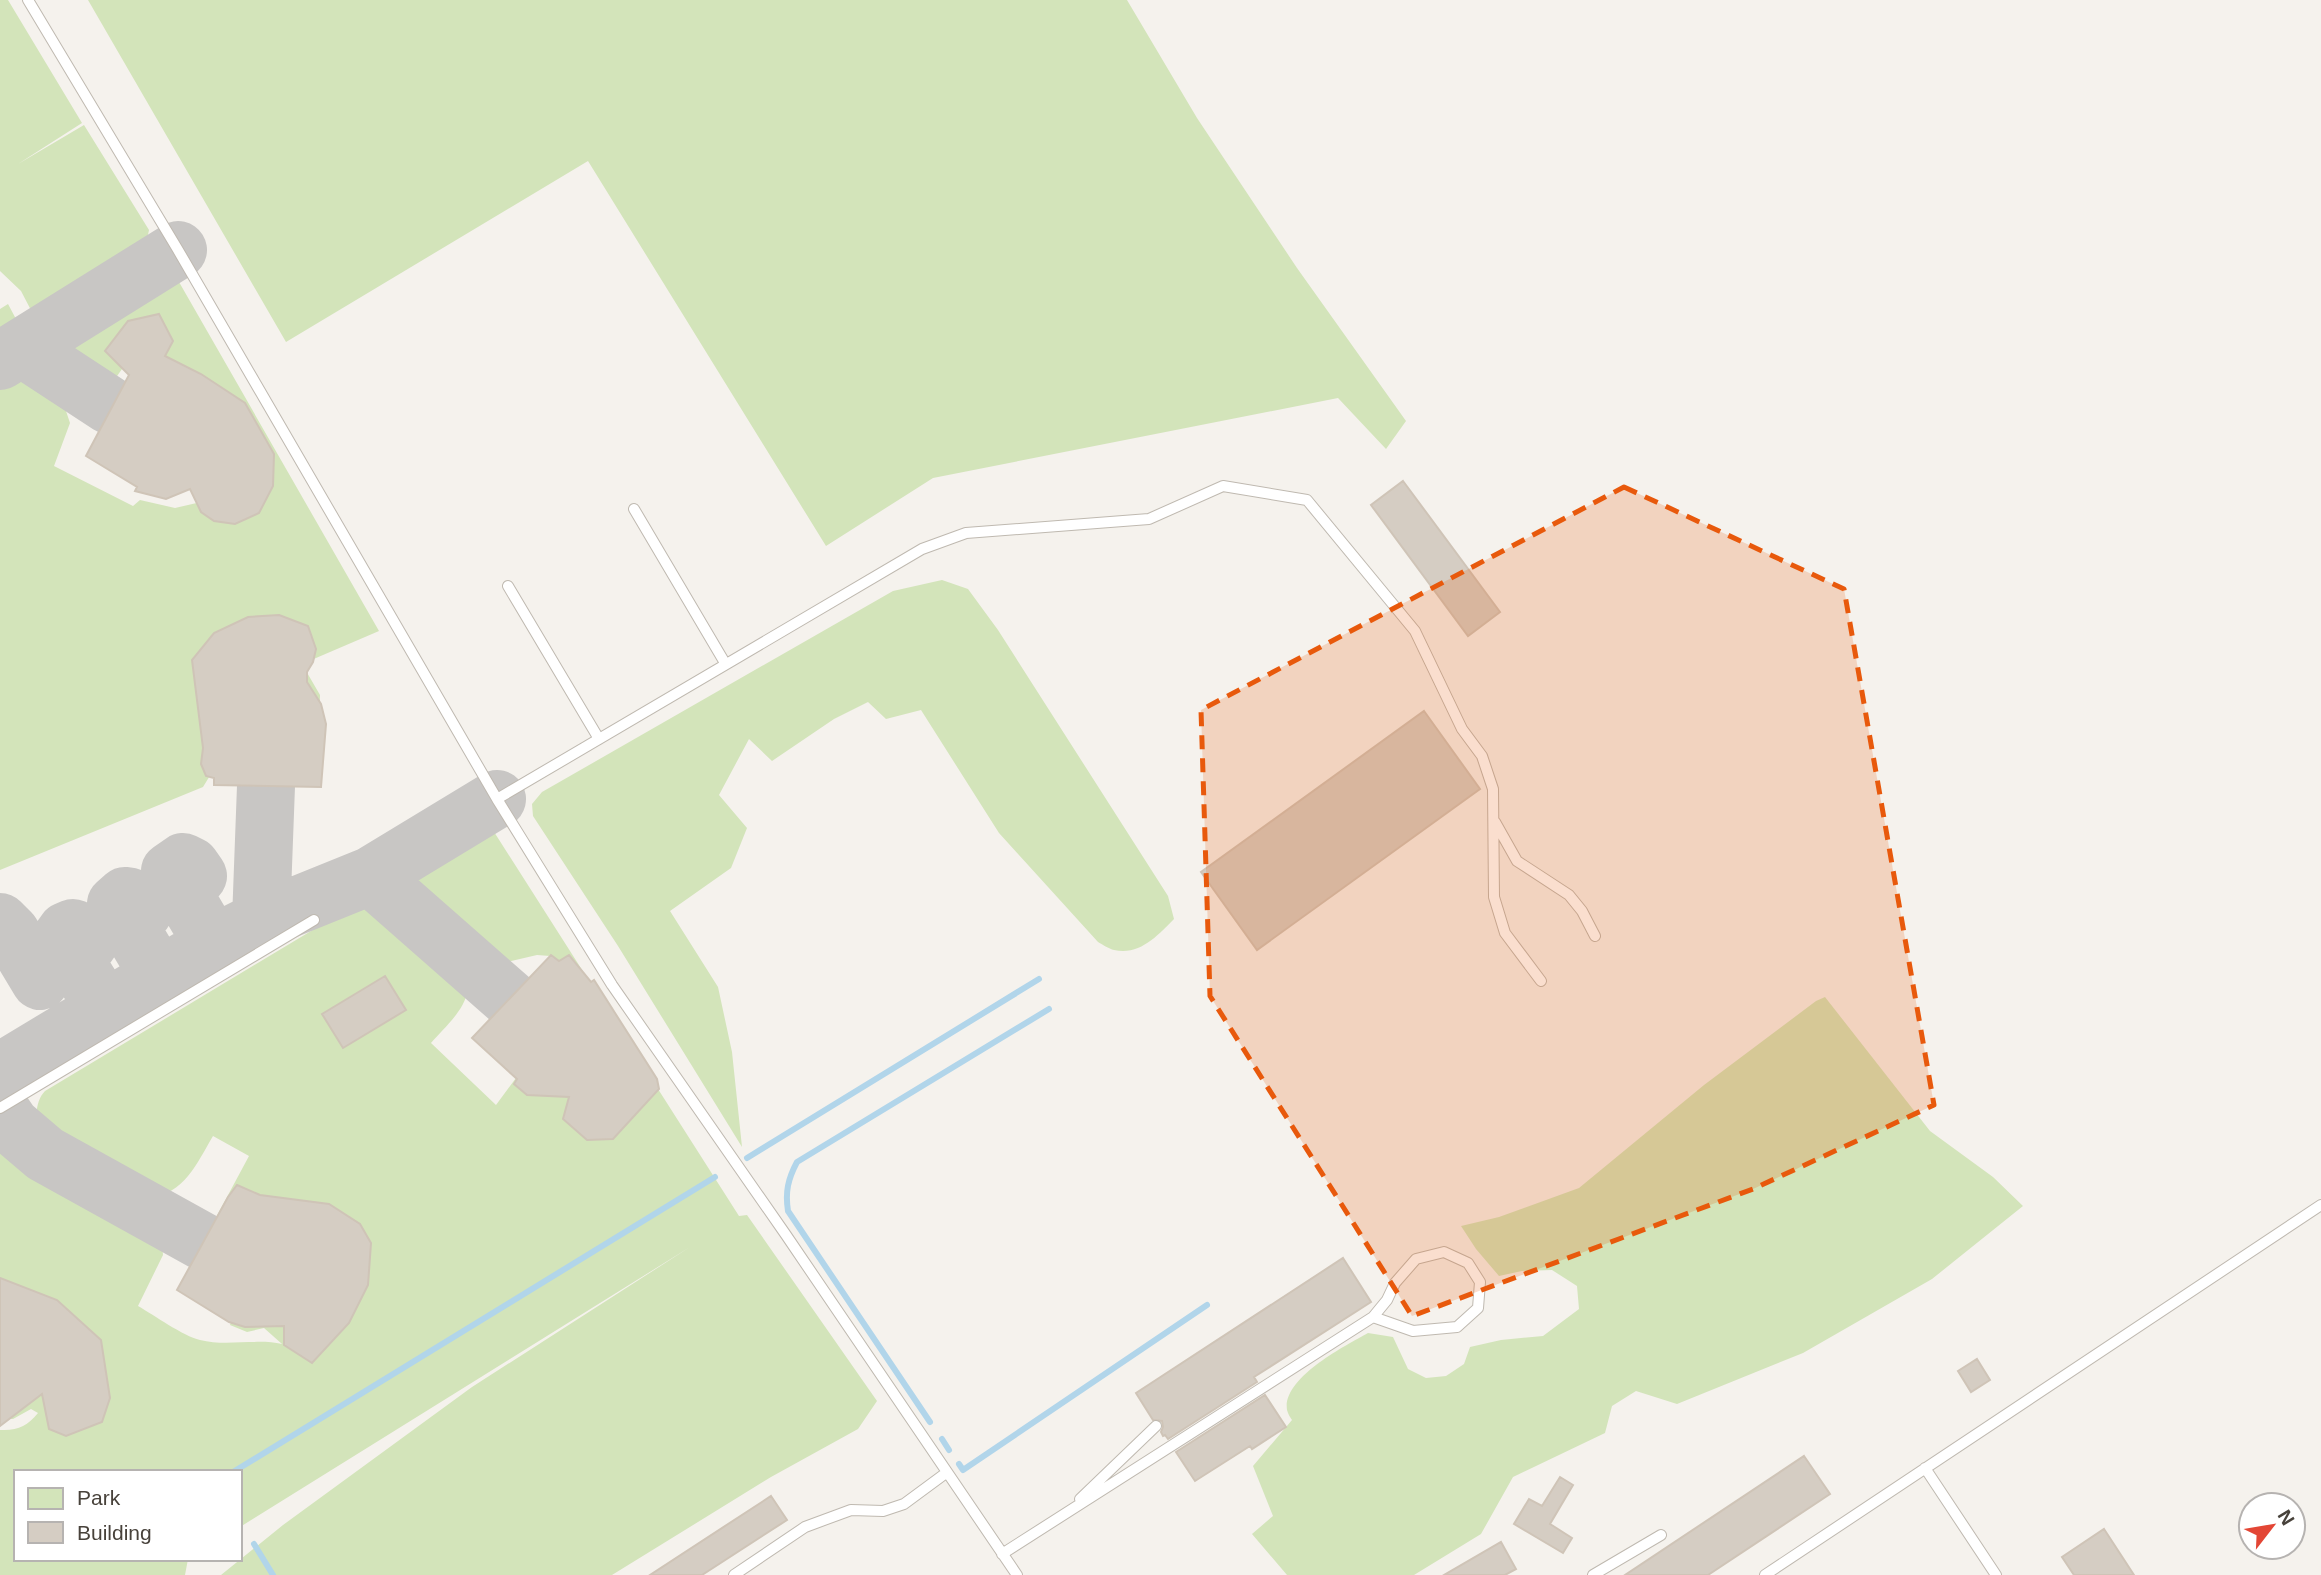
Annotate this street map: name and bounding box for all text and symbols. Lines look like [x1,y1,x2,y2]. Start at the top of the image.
legend [14,1470,242,1561]
text: Park [77,1486,121,1509]
north arrow [2237,1491,2307,1561]
text: N [2274,1506,2299,1529]
text: Building [77,1521,152,1544]

